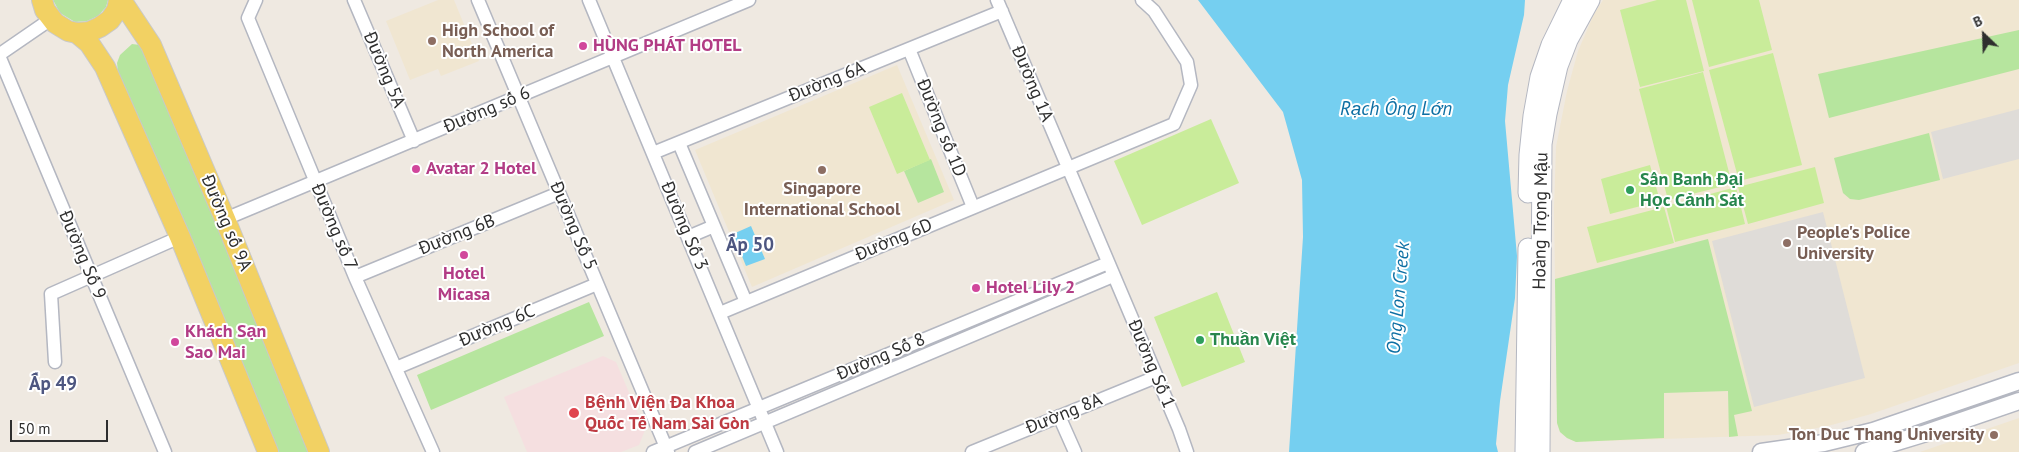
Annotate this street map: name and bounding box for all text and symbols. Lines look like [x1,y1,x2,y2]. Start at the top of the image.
north arrow [1959,10,2009,60]
text: B [1970,11,1985,31]
place label: High School of North America [442,20,554,62]
street label: Đường 5A [358,29,410,111]
marker: High School of North America [426,35,438,47]
place label: HÙNG PHÁT HOTEL [593,35,742,57]
marker: HÙNG PHÁT HOTEL [577,40,589,52]
street label: Đường 1A [1006,43,1058,125]
street label: Đường 6A [786,57,868,107]
street label: Đường số 1D [912,76,970,180]
street label: Đường số 6 [441,82,533,138]
water label: Rạch Ông Lớn [1340,99,1452,121]
street label: Hoàng Trọng Mậu [1529,152,1553,290]
place label: Avatar 2 Hotel [426,158,536,180]
marker: Avatar 2 Hotel [410,163,422,175]
marker: Singapore International School [816,164,828,176]
place label: Sân Banh Đại Học Cảnh Sát [1640,169,1744,212]
street label: Đường số 9A [196,172,256,274]
place label: Singapore International School [744,178,900,220]
street label: Đường Số 5 [545,179,601,273]
street label: Đường Số 3 [656,179,712,273]
street label: Đường số 7 [306,181,362,273]
marker: Sân Banh Đại Học Cảnh Sát [1624,184,1636,196]
street label: Đường Số 9 [54,208,110,302]
street label: Đường 6B [416,210,498,260]
street label: Đường 6D [852,214,936,266]
place label: People's Police University [1797,222,1910,264]
district label: Ấp 50 [726,235,774,257]
marker: People's Police University [1781,237,1793,249]
water label: Ong Lon Creek [1383,241,1415,355]
marker: Hotel Micasa [458,249,470,261]
place label: Hotel Micasa [438,263,490,306]
place label: Hotel Lily 2 [986,277,1075,299]
marker: Hotel Lily 2 [970,282,982,294]
street label: Đường 6C [456,300,538,352]
street label: Đường Số 1 [1123,317,1179,411]
place label: Khách Sạn Sao Mai [185,321,266,364]
street label: Đường Số 8 [834,329,928,385]
place label: Thuần Việt [1210,329,1296,351]
marker: Thuần Việt [1194,334,1206,346]
marker: Khách Sạn Sao Mai [169,336,181,348]
district label: Ấp 49 [29,374,77,396]
street label: Đường 8A [1023,389,1105,439]
place label: Bệnh Viện Đa Khoa Quốc Tế Nam Sài Gòn [585,392,750,434]
marker: Bệnh Viện Đa Khoa Quốc Tế Nam Sài Gòn [567,406,581,420]
scale bar [12,410,110,442]
text: 50 m [18,419,51,438]
place label: Ton Duc Thang University [1789,424,1984,446]
marker: Ton Duc Thang University [1988,429,2000,441]

